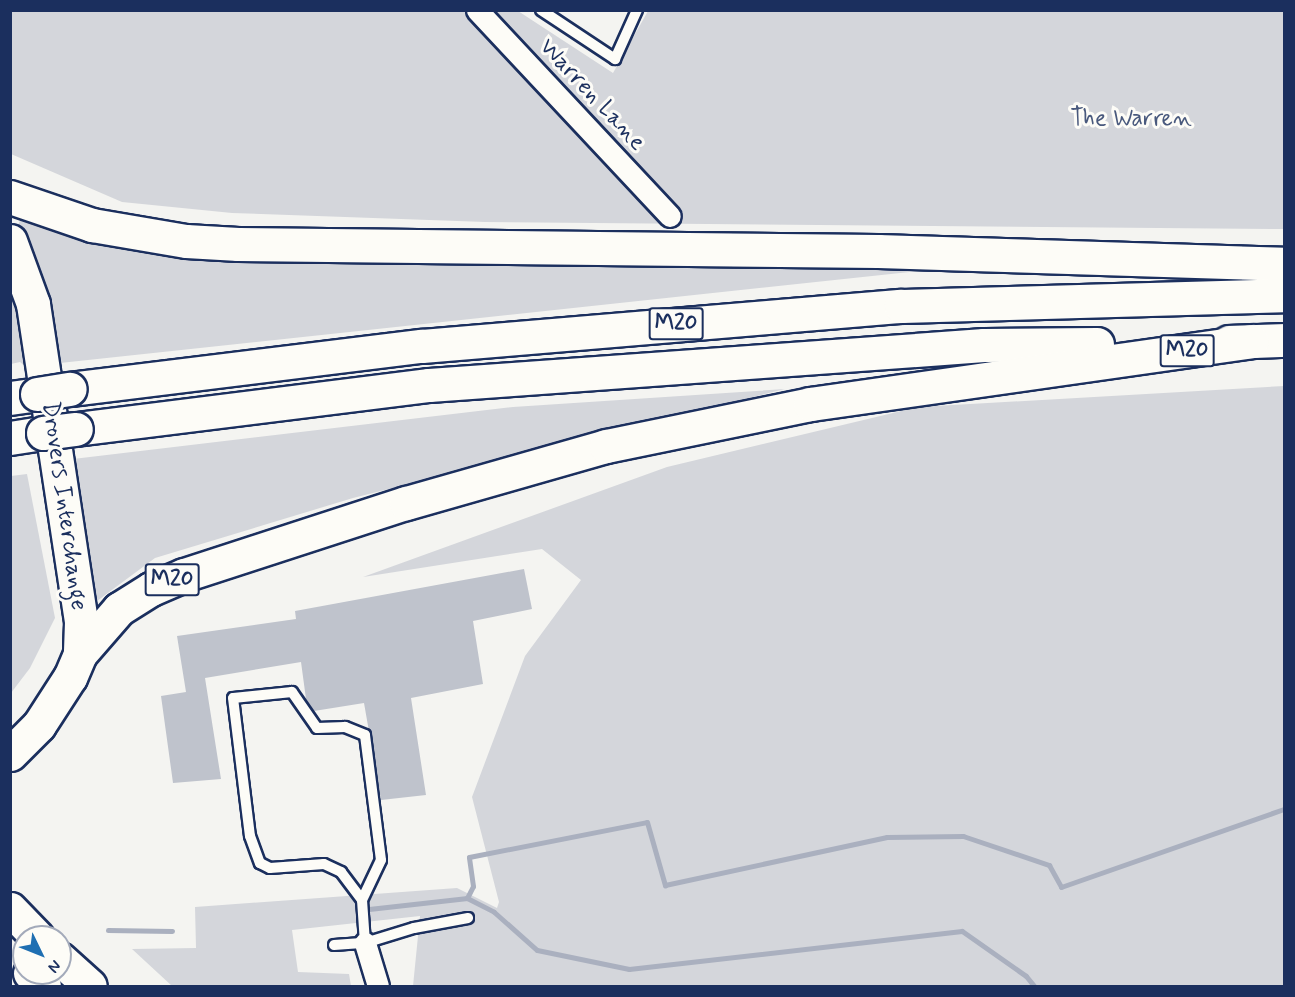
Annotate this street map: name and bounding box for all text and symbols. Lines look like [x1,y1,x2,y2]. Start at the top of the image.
street label: Warren Lane [535,35,649,155]
park label: The Warren [1070,105,1192,133]
road number: M20 [648,305,704,343]
road number: M20 [1158,332,1216,370]
street label: Drovers Interchange [35,400,93,612]
road number: M20 [144,561,201,599]
north arrow [12,925,72,985]
text: N [43,955,65,977]

